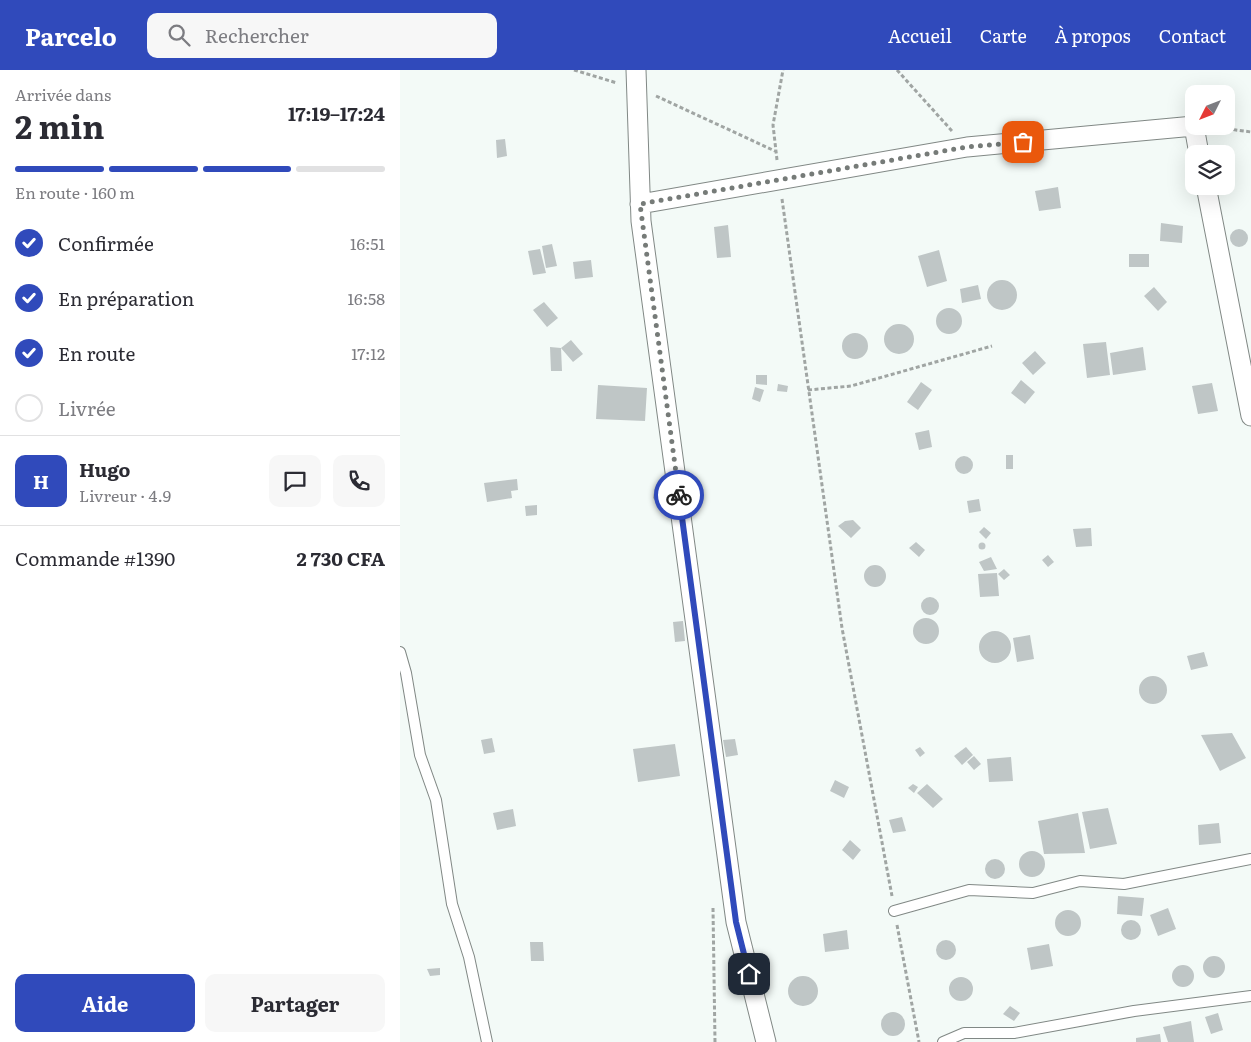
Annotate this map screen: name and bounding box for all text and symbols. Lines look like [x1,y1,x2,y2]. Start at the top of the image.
search box [147,13,497,58]
text: Parcelo [25,18,117,53]
icon: search [165,21,193,49]
text: Rechercher [205,21,309,49]
text: Accueil [888,22,952,49]
text: Carte [980,22,1027,49]
text: À propos [1055,22,1131,49]
text: Contact [1159,22,1226,49]
text: Arrivée dans [15,82,111,106]
north arrow [1185,85,1235,135]
map controls [1185,85,1235,195]
text: 17:19–17:24 [288,99,385,127]
text: 2 min [15,101,104,149]
pin [1002,121,1044,163]
icon: bag [1009,128,1037,156]
button: layers [1185,145,1235,195]
text: En route · 160 m [15,180,135,204]
icon: check [15,229,43,257]
text: Confirmée [58,229,154,257]
text: 16:51 [350,231,385,255]
icon: check [15,284,43,312]
text: En préparation [58,284,194,312]
text: 16:58 [348,286,385,310]
icon: check [15,339,43,367]
text: En route [58,339,135,367]
text: 17:12 [351,341,385,365]
text: Livrée [58,394,116,422]
text: Hugo [79,455,130,483]
button: chat [269,455,321,507]
button: phone [333,455,385,507]
text: H [33,467,49,495]
courier [654,470,704,520]
icon: bike [665,481,693,509]
text: Livreur · 4.9 [79,483,171,507]
text: Commande #1390 [15,544,175,572]
text: 2 730 CFA [296,544,385,572]
pin [728,953,770,995]
icon: home [735,960,763,988]
button: Aide [15,974,195,1032]
button: Partager [205,974,385,1032]

